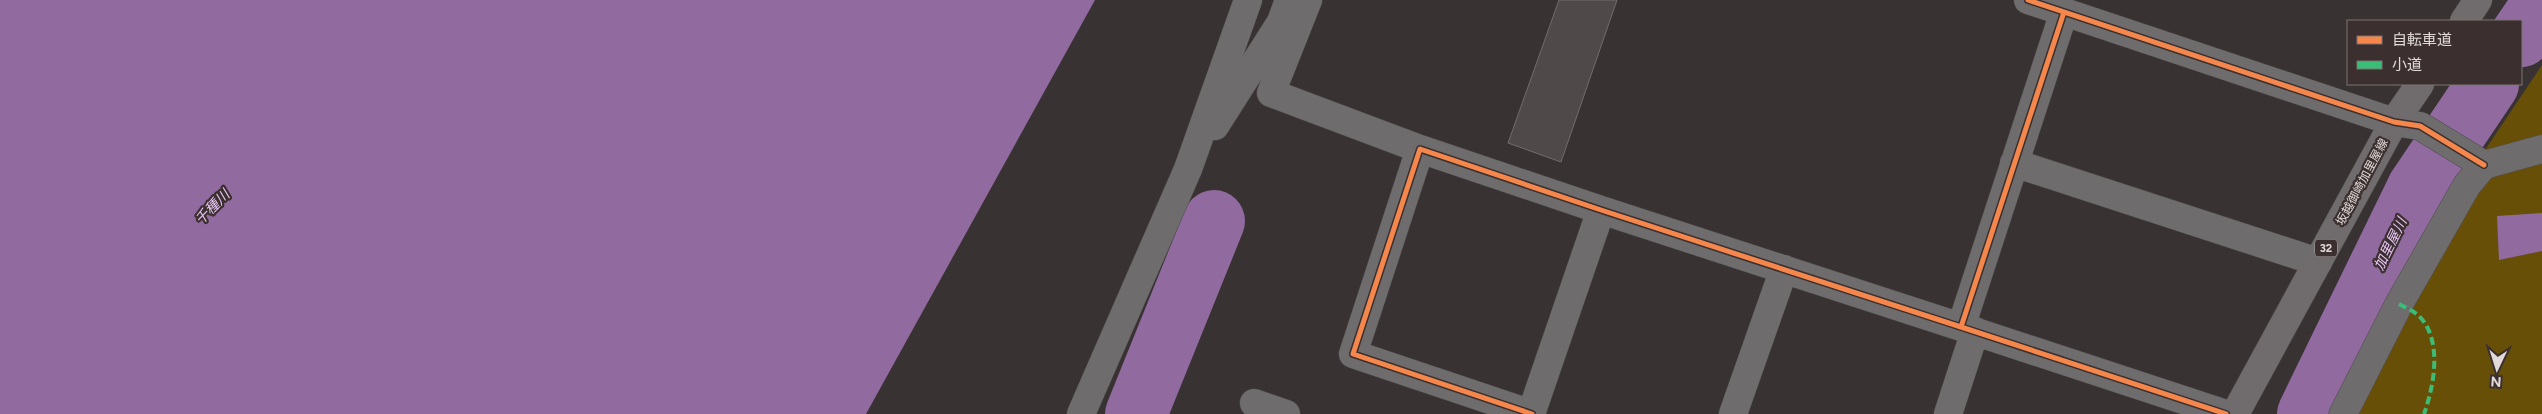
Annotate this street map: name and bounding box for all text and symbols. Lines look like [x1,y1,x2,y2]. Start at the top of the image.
legend [2347,20,2522,85]
text: 自転車道 [2392,31,2452,49]
text: 小道 [2392,56,2422,74]
street label: 坂越御崎加里屋線 [2333,136,2391,228]
water label: 千種川 [191,185,235,228]
water label: 加里屋川 [2371,214,2411,273]
road number: 32 [2315,240,2337,256]
north arrow [2472,344,2522,394]
text: N [2490,373,2502,390]

